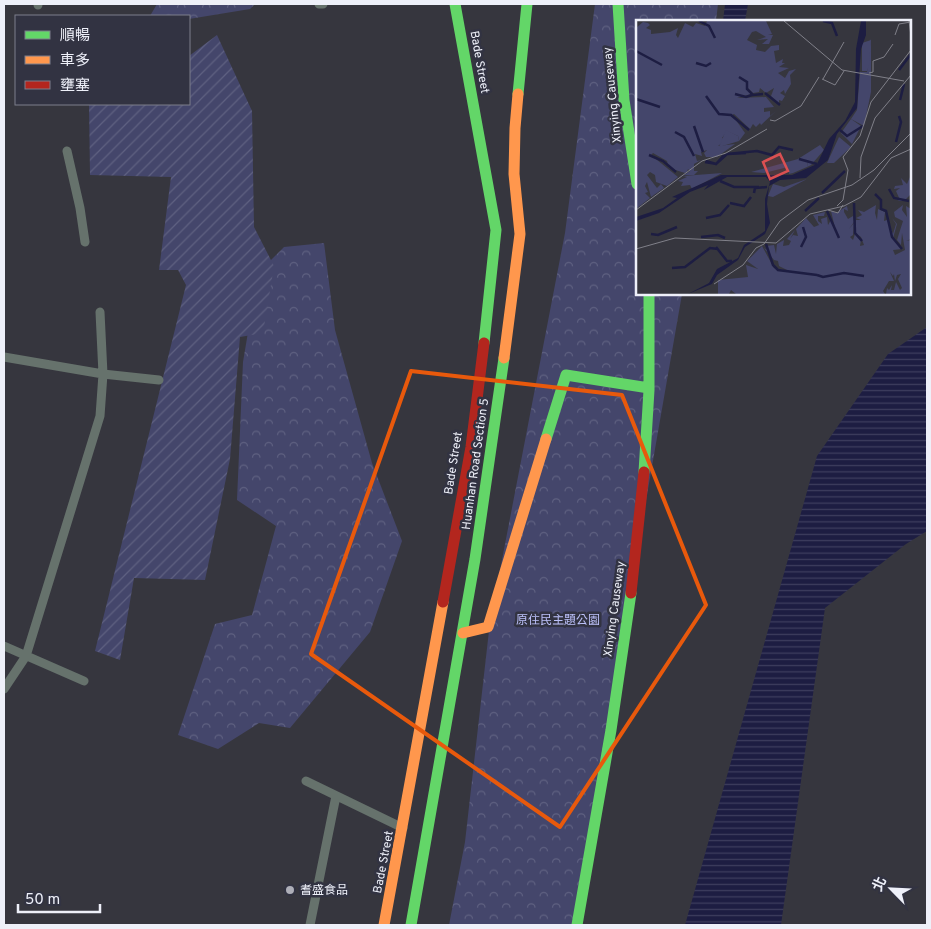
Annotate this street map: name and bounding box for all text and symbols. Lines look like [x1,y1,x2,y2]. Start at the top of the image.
legend [15,15,190,105]
inset map [636,20,911,295]
text: 順暢 [60,27,90,46]
street label: Bade Street [466,30,492,95]
street label: Xinying Causeway [600,46,626,144]
text: 車多 [60,52,90,71]
text: 壅塞 [60,77,90,96]
street label: Huanhan Road Section 5 [459,397,493,531]
street label: Bade Street [441,431,467,496]
street label: Xinying Causeway [600,560,630,658]
park label: 原住民主題公園 [516,613,600,629]
street label: Bade Street [370,829,398,895]
north arrow [866,864,916,914]
text: 北 [870,874,891,894]
scale bar [18,882,100,914]
place label: 耆盛食品 [300,883,348,899]
marker: 耆盛食品 [284,884,296,896]
text: 50 m [25,891,60,910]

